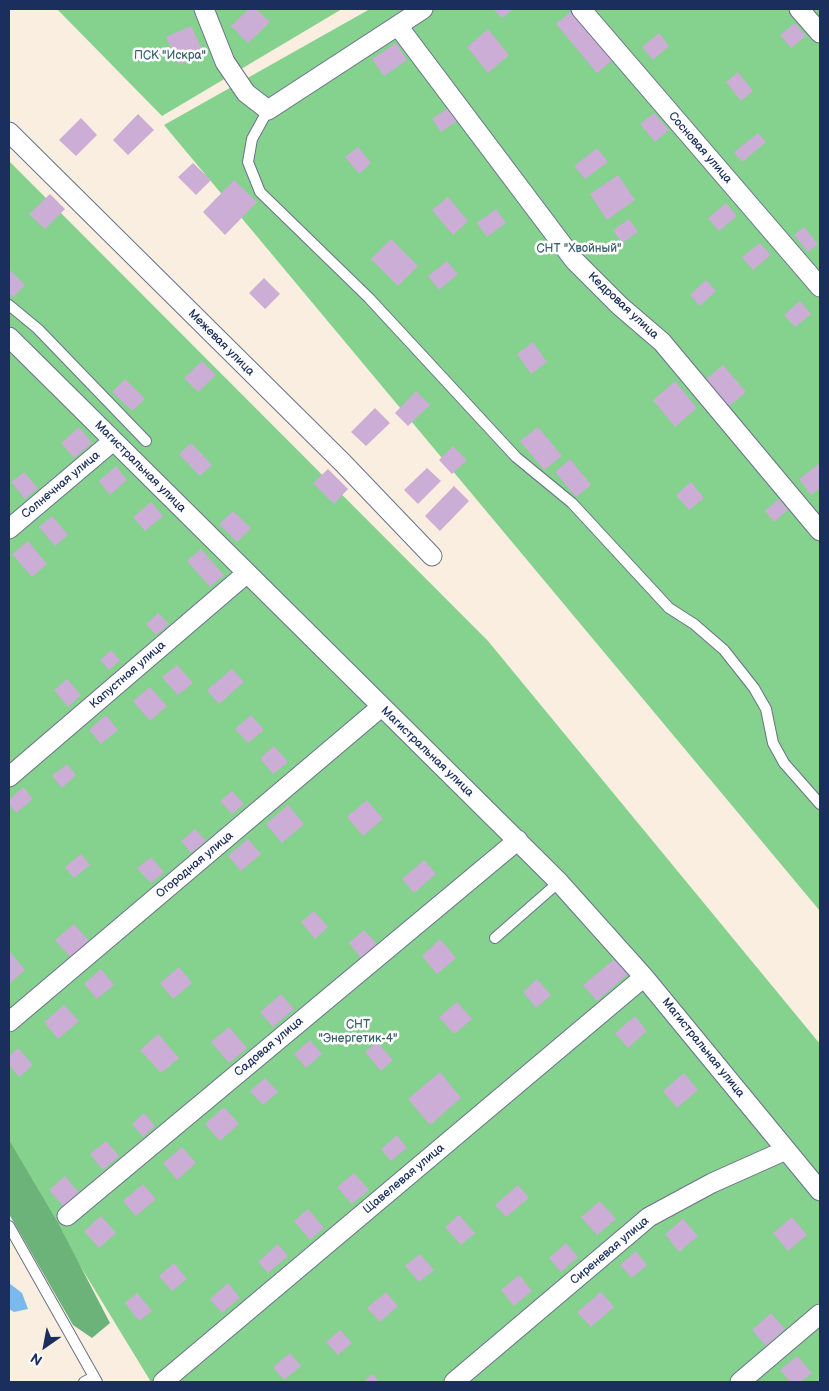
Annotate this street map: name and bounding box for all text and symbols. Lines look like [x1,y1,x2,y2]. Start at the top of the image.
park label: ПСК "Искра" [134,49,206,63]
street label: Сосновая улица [665,109,735,187]
park label: СНТ "Хвойный" [536,242,622,256]
street label: Кедровая улица [585,270,661,342]
street label: Межевая улица [185,307,257,379]
street label: Магистральная улица [91,418,189,516]
street label: Солнечная улица [19,448,103,522]
street label: Капустная улица [87,638,169,712]
street label: Магистральная улица [378,704,476,800]
street label: Огородная улица [154,829,236,901]
street label: Магистральная улица [659,995,747,1101]
street label: Садовая улица [232,1014,306,1080]
park label: СНТ "Энергетик-4" [318,1018,398,1046]
street label: Щавелевая улица [360,1141,448,1217]
street label: Сиреневая улица [568,1214,652,1288]
north arrow [20,1321,70,1371]
text: N [28,1349,46,1369]

